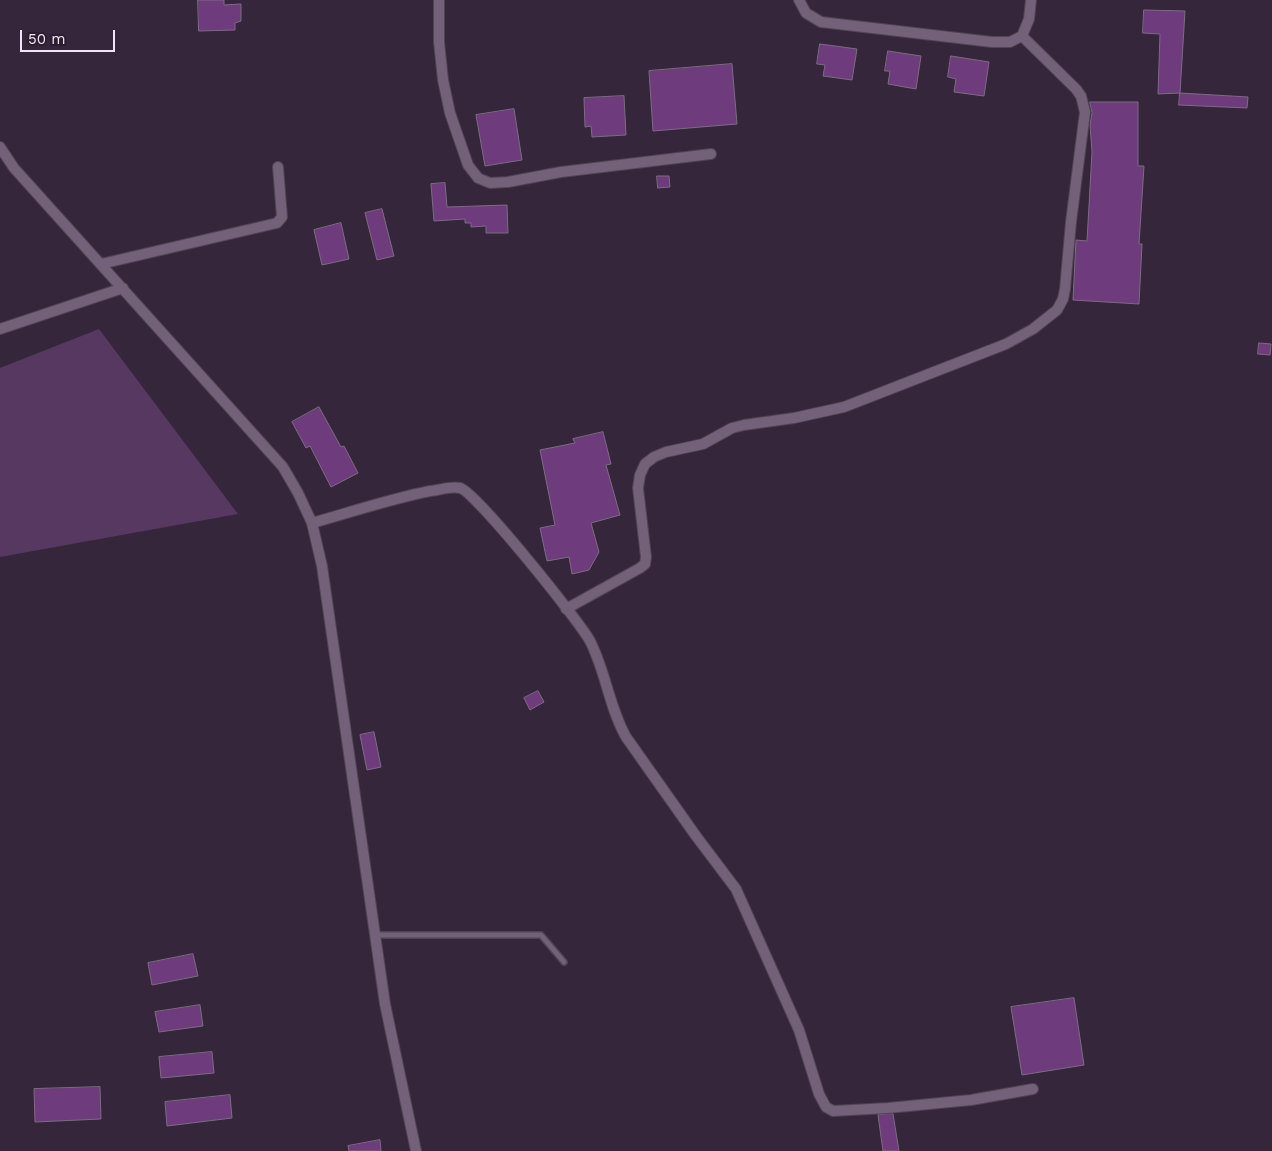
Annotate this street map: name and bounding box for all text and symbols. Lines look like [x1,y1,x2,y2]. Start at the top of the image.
scale bar [22,20,118,52]
text: 50 m [28,30,65,48]

